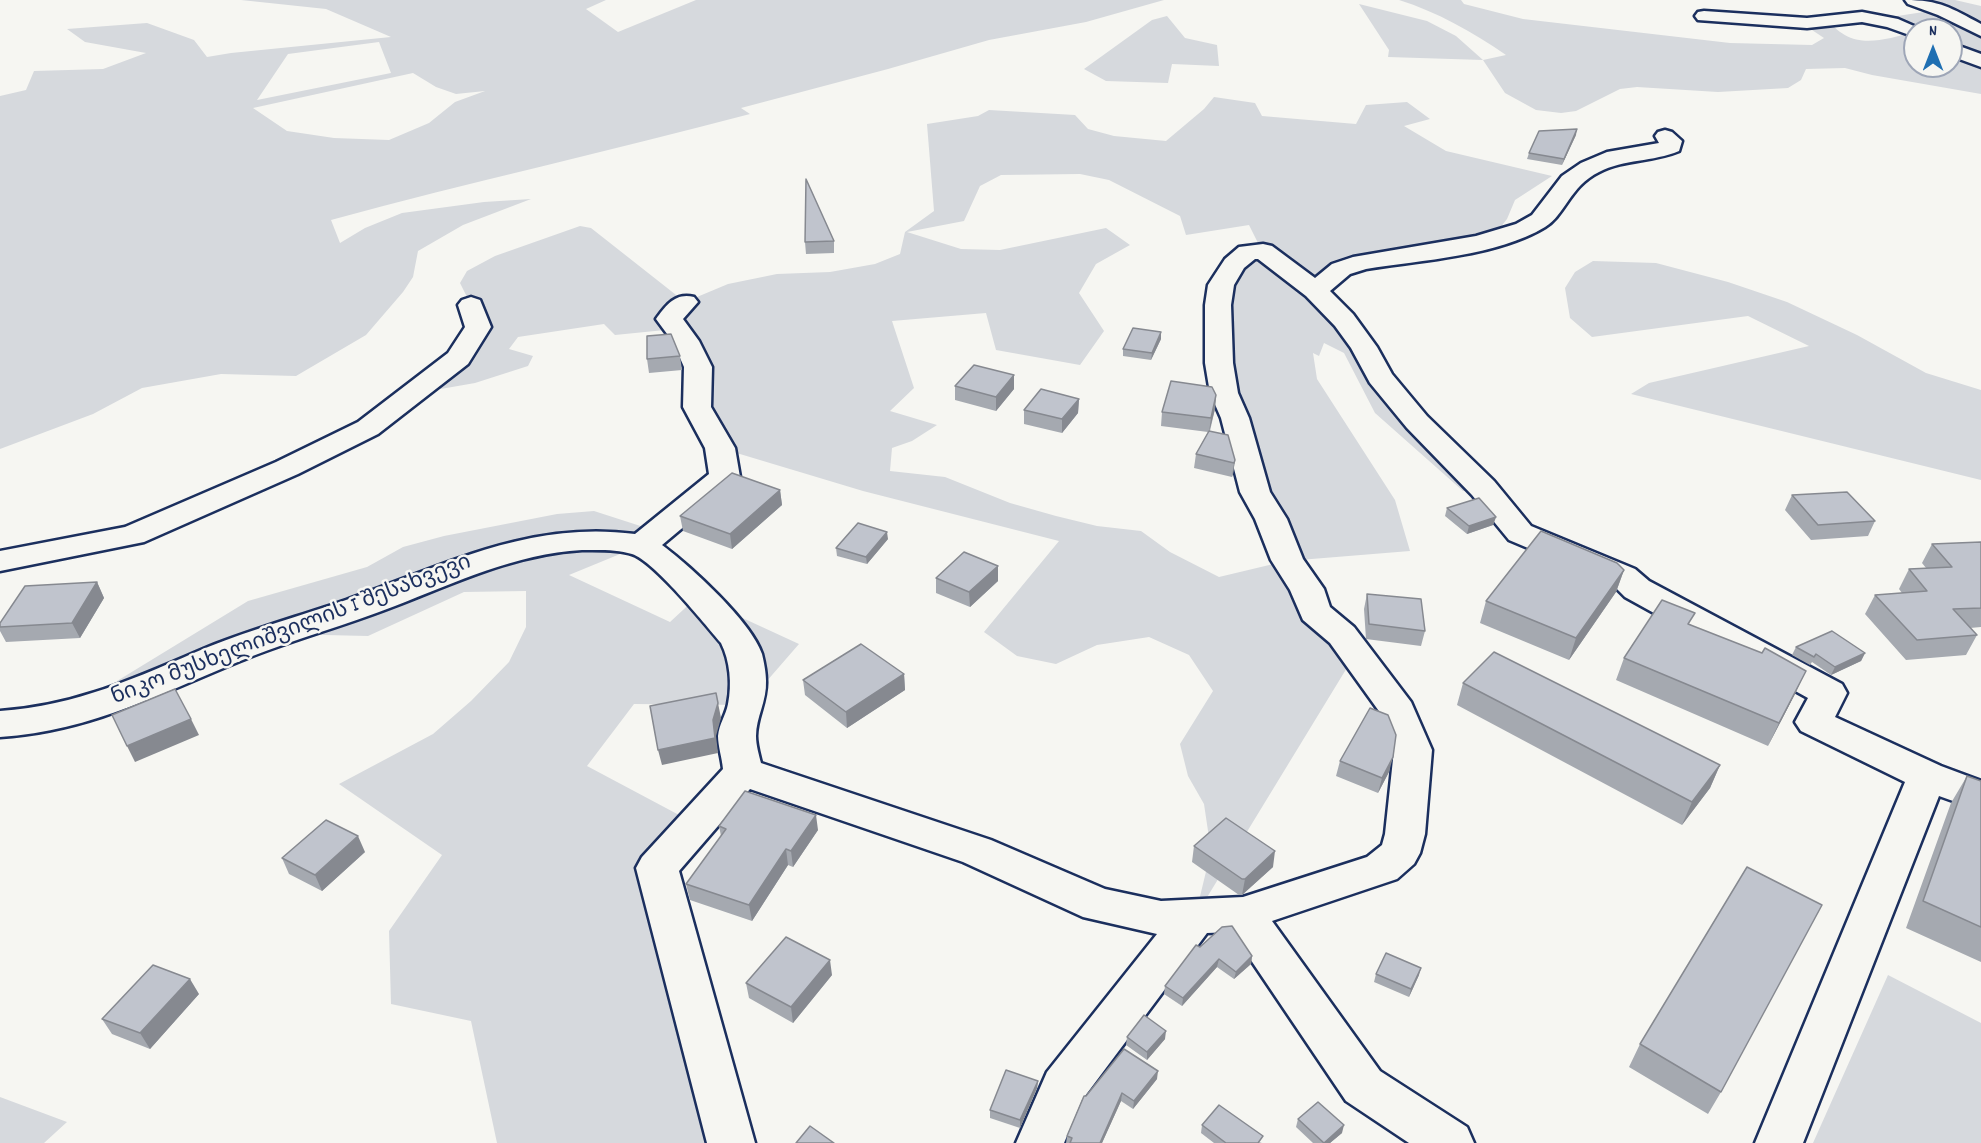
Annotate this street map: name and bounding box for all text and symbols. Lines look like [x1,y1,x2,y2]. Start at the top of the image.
north arrow [1903,18,1963,78]
text: N [1929,20,1937,43]
street label: ნიკო მუსხელიშვილის I შესახვევი [108,551,476,713]

